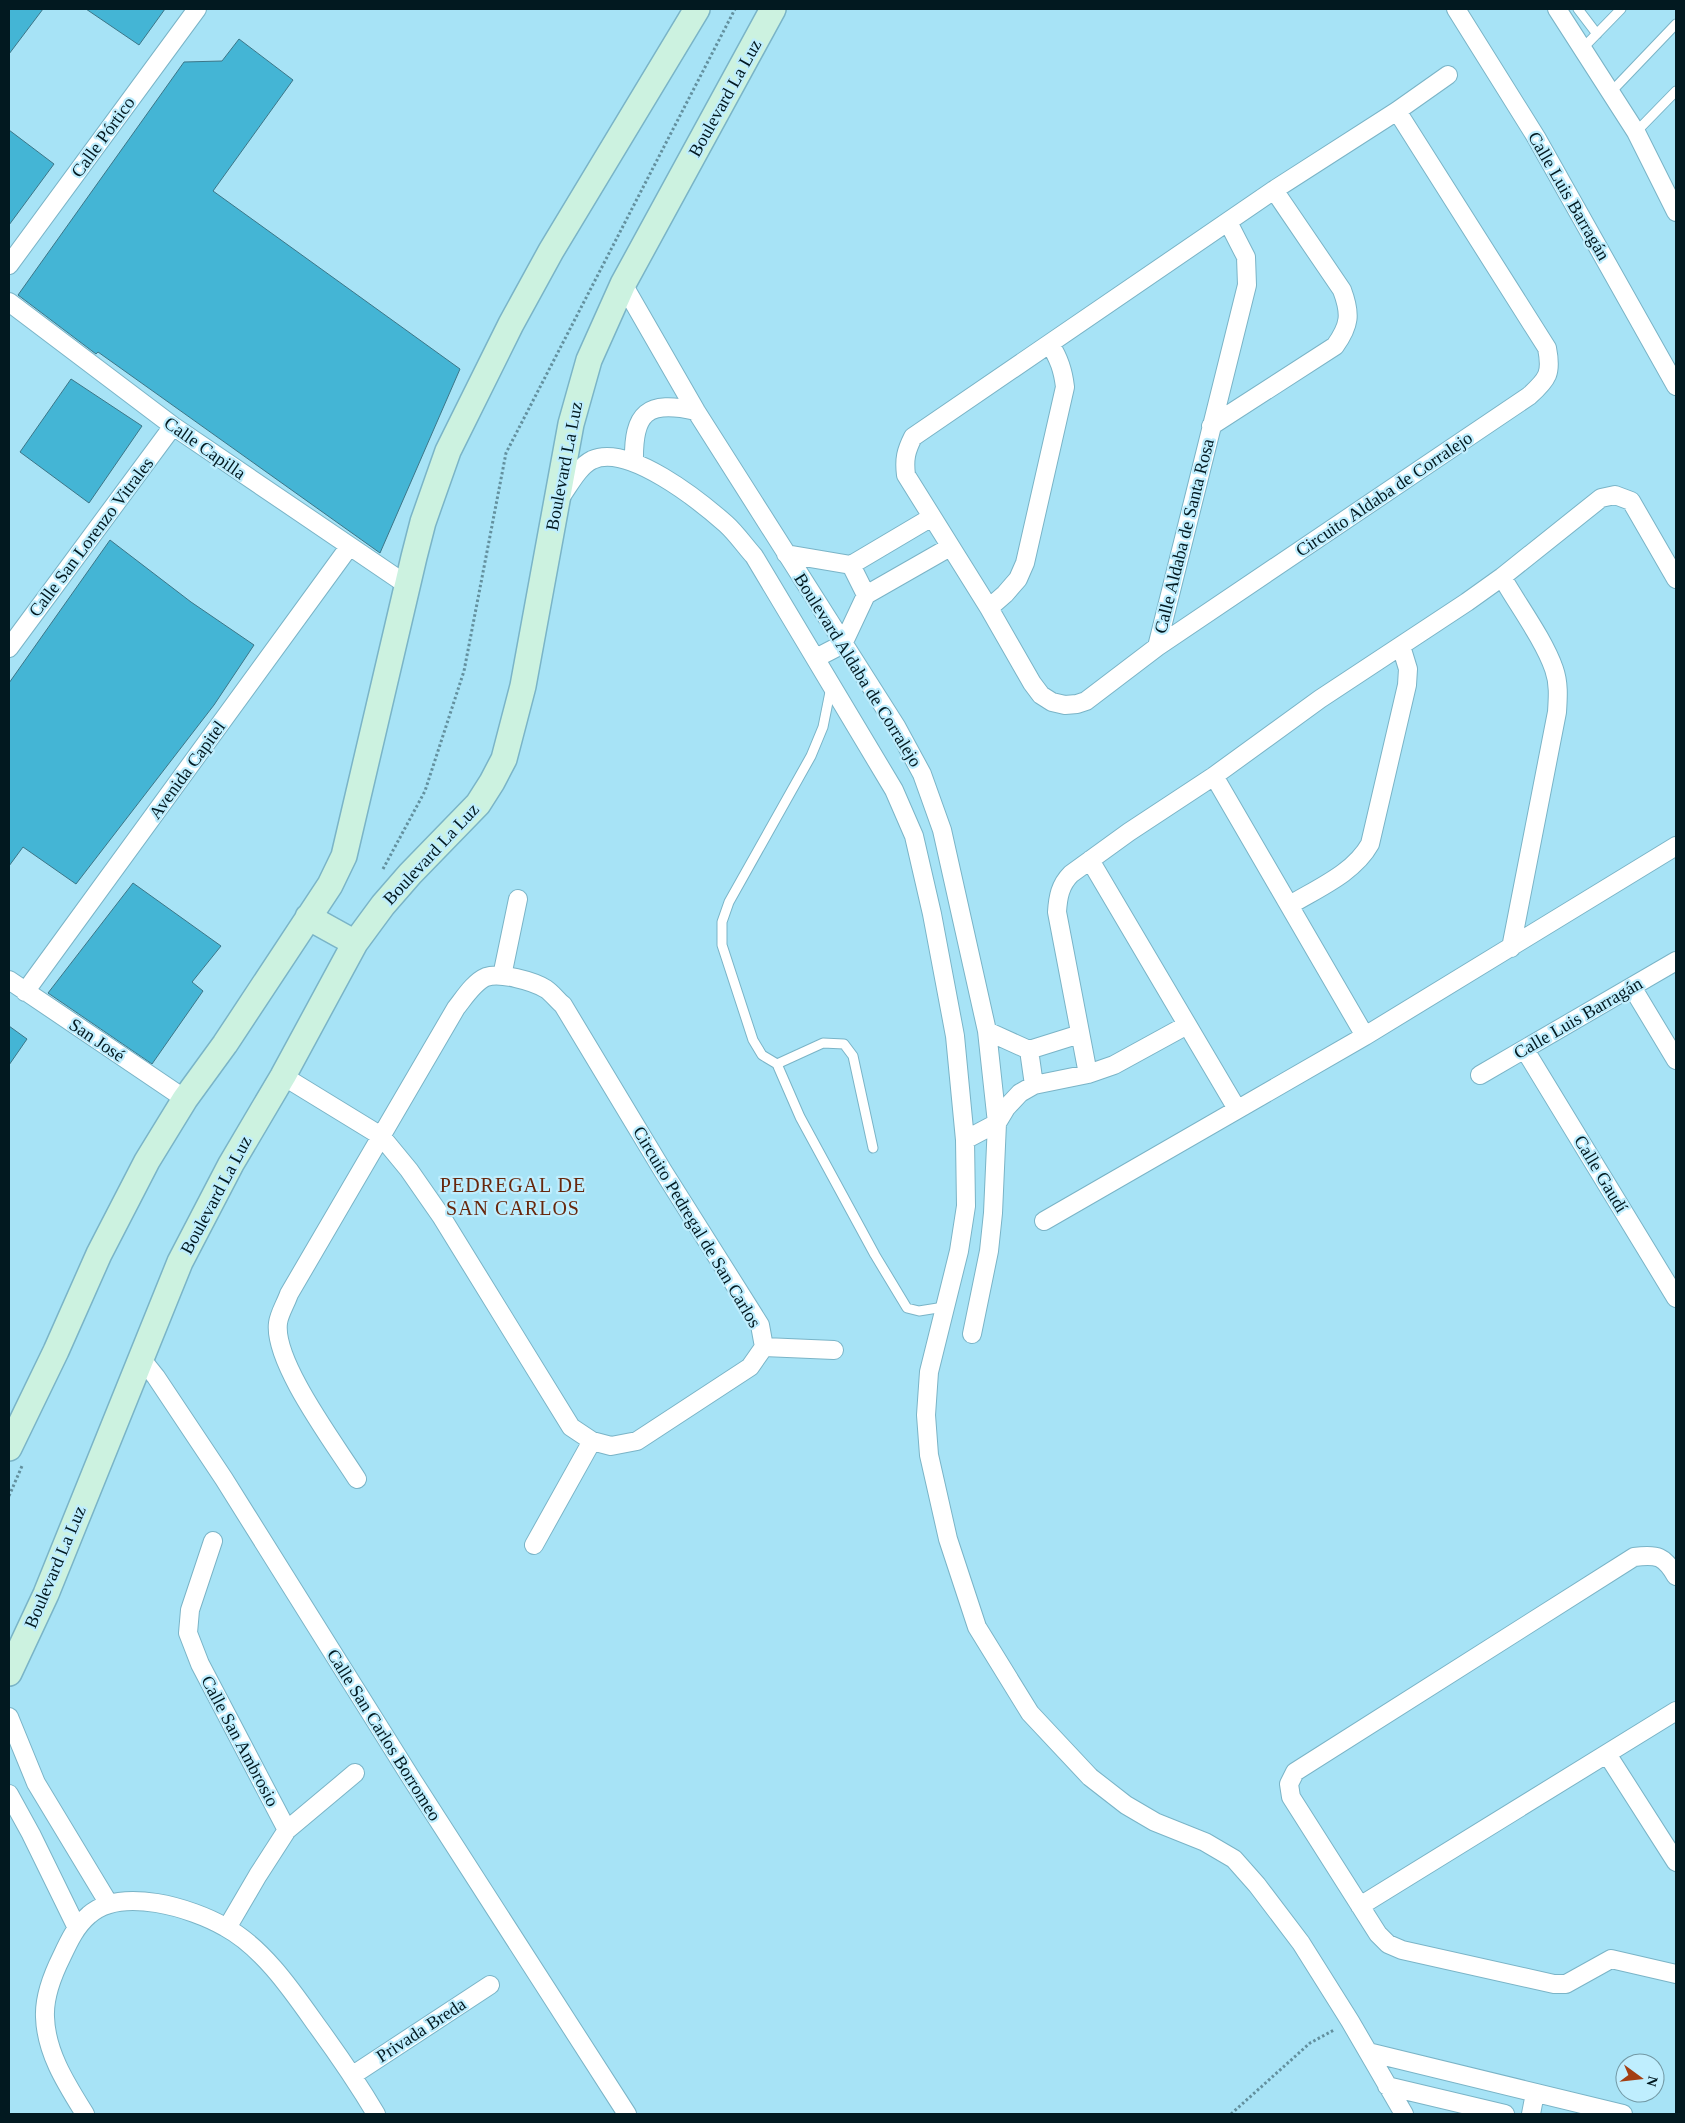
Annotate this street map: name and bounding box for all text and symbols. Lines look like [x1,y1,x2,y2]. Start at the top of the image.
street label: Boulevard La Luz [685,36,765,160]
street label: Calle Pórtico [67,93,139,181]
street label: Calle Luis Barragán [1524,128,1614,264]
street label: Boulevard La Luz [542,400,586,532]
street label: Calle Capilla [161,413,249,483]
street label: Circuito Aldaba de Corralejo [1292,427,1476,561]
street label: Calle Aldaba de Santa Rosa [1150,437,1218,635]
street label: Calle San Lorenzo Vitrales [25,454,157,620]
street label: Boulevard Aldaba de Corralejo [790,570,926,770]
street label: Avenida Capitel [145,717,229,823]
street label: Boulevard La Luz [379,799,483,909]
street label: Calle Luis Barragán [1510,973,1646,1063]
street label: San José [66,1014,129,1066]
street label: Circuito Pedregal de San Carlos [629,1123,765,1331]
street label: Boulevard La Luz [176,1132,256,1258]
street label: Calle Gaudí [1570,1132,1632,1216]
district label: PEDREGAL DE SAN CARLOS [440,1174,586,1219]
street label: Boulevard La Luz [20,1503,90,1631]
street label: Calle San Carlos Borromeo [323,1646,445,1824]
street label: Calle San Ambrosio [197,1672,283,1810]
street label: Privada Breda [373,1994,469,2066]
north arrow [1615,2053,1665,2103]
text: N [1644,2074,1661,2088]

